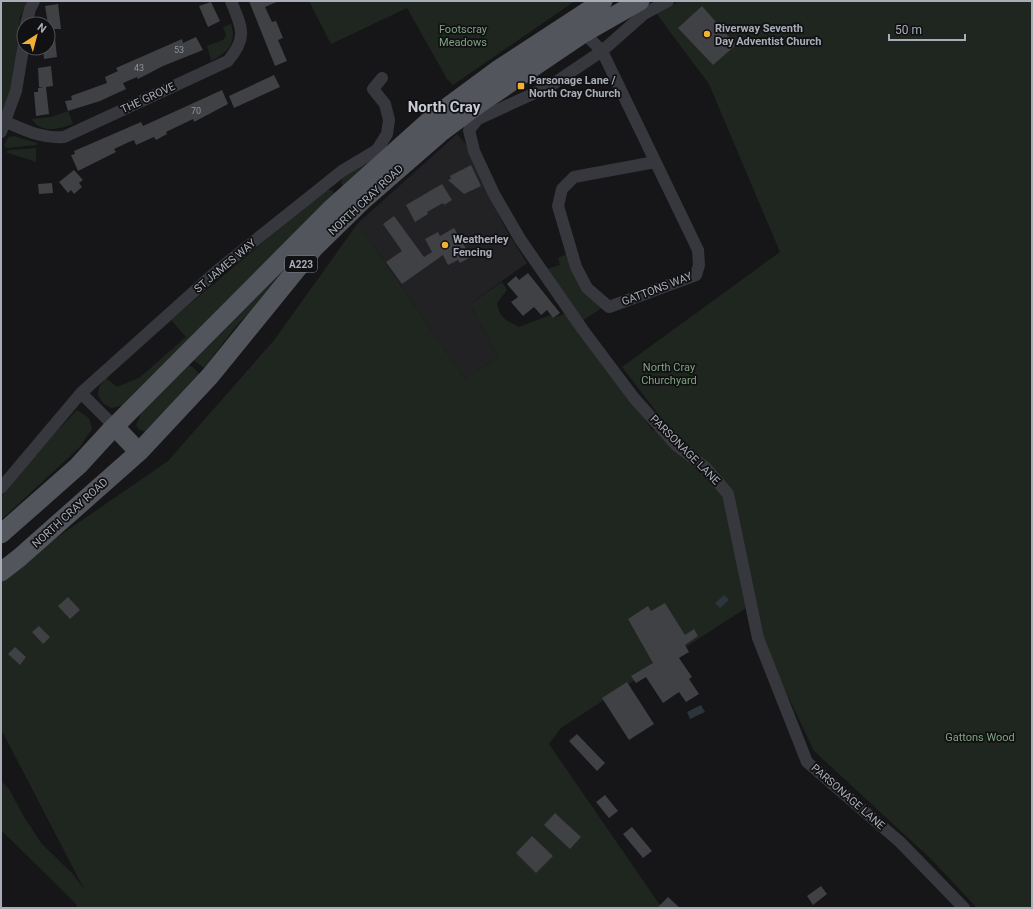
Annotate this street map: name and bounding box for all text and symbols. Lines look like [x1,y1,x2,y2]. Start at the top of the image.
north arrow [16,16,56,56]
scale bar [889,16,965,42]
text: N [35,21,49,36]
place label: Riverway Seventh Day Adventist Church [715,22,822,48]
park label: Footscray Meadows [439,23,488,49]
text: 50 m [895,23,922,37]
marker: Riverway Seventh Day Adventist Church [702,29,712,39]
house number: 53 [174,45,184,55]
house number: 43 [134,63,144,73]
place label: Parsonage Lane / North Cray Church [529,74,620,100]
street label: THE GROVE [119,80,177,116]
marker: Parsonage Lane / North Cray Church [516,81,526,91]
district label: North Cray [408,98,481,116]
house number: 70 [191,106,201,116]
street label: NORTH CRAY ROAD [326,162,406,238]
place label: Weatherley Fencing [453,233,509,259]
street label: ST JAMES WAY [191,236,259,296]
marker: Weatherley Fencing [440,240,450,250]
road number: A223 [285,256,317,272]
street label: GATTONS WAY [620,269,694,308]
park label: North Cray Churchyard [641,361,697,387]
street label: PARSONAGE LANE [647,412,723,488]
street label: NORTH CRAY ROAD [29,476,111,550]
park label: Gattons Wood [945,731,1015,744]
street label: PARSONAGE LANE [809,762,887,832]

